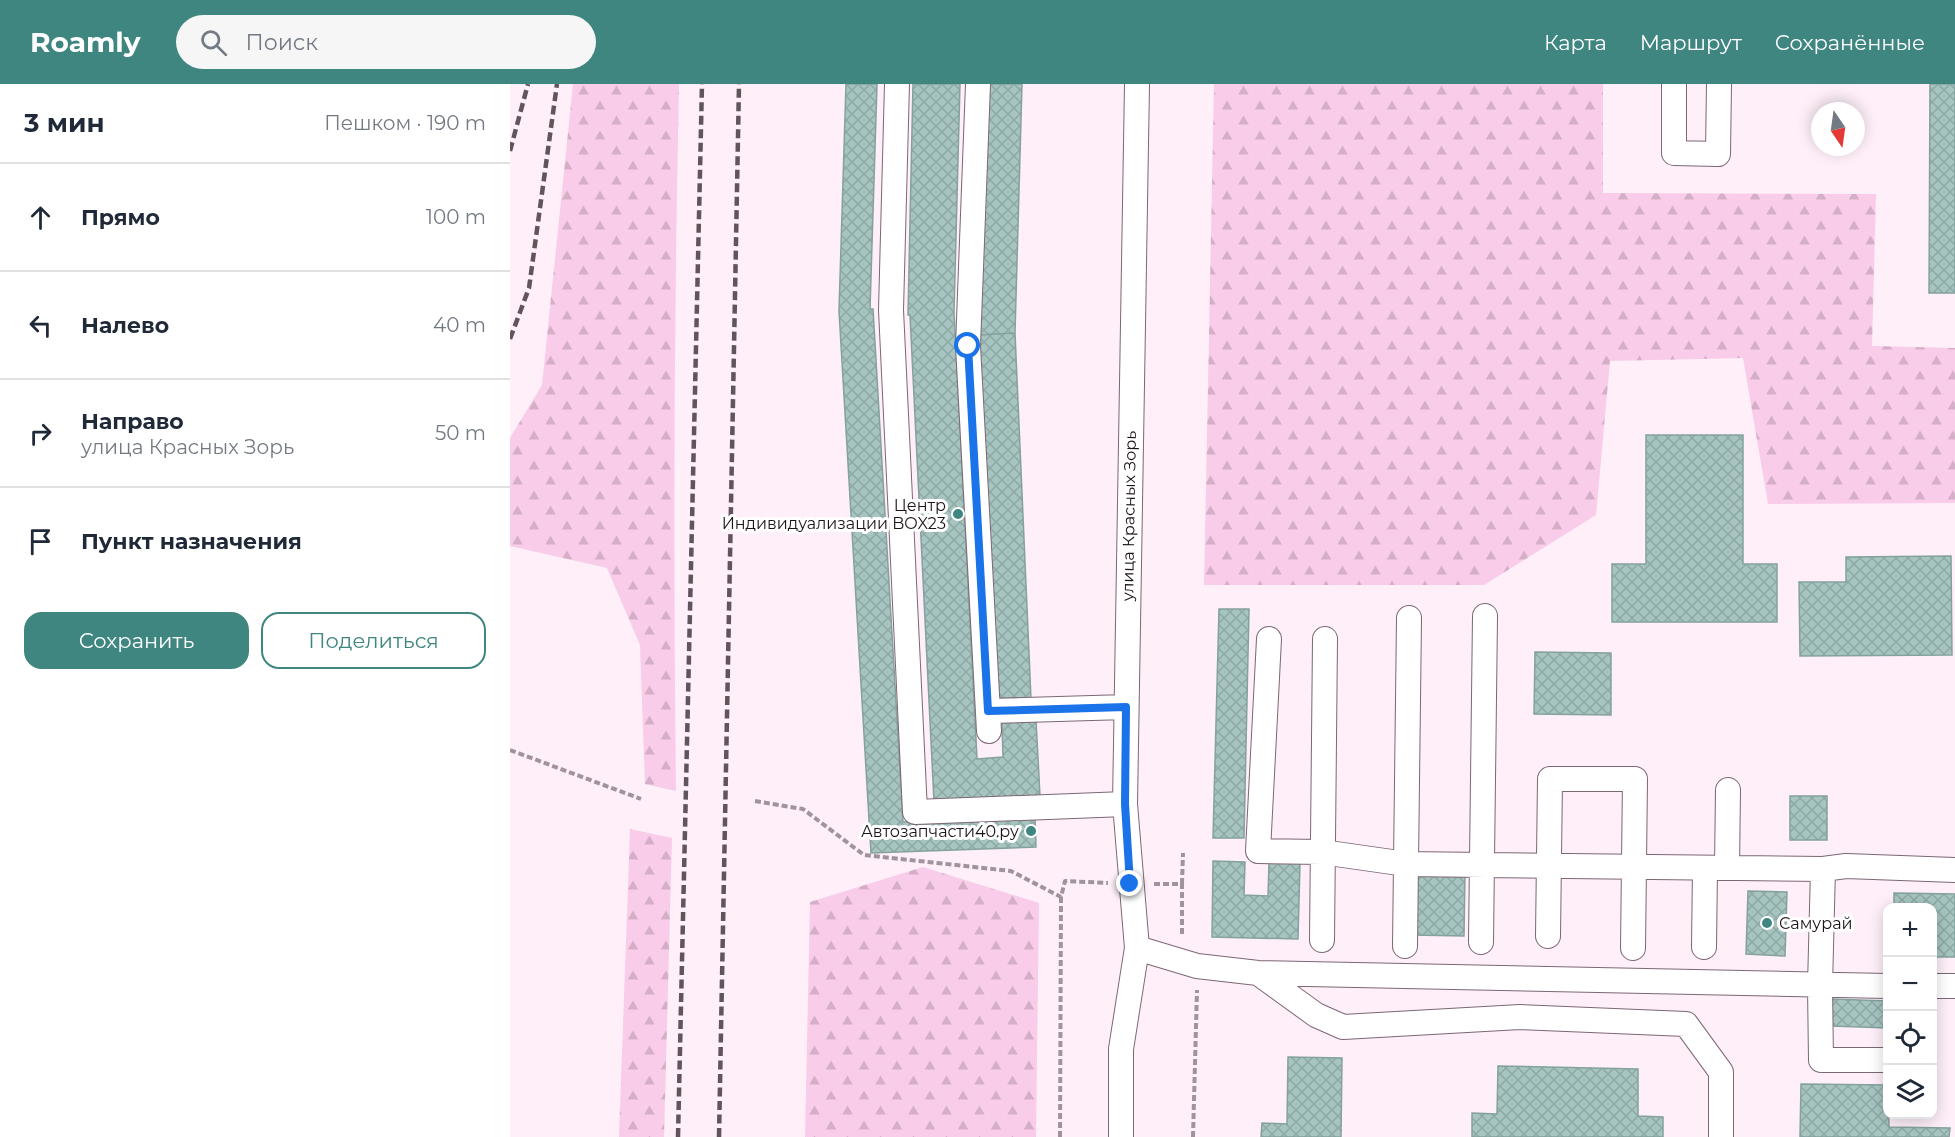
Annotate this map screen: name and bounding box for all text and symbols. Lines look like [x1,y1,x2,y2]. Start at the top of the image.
search box [176,15,596,69]
text: Roamly [30,25,140,59]
icon: search [197,26,230,59]
text: Поиск [245,29,318,56]
text: Карта [1544,30,1607,55]
text: Маршрут [1640,30,1742,55]
text: Сохранённые [1775,30,1925,55]
north arrow [1811,102,1865,156]
text: 3 мин [24,107,104,139]
text: Пешком · 190 m [324,111,486,135]
icon: ahead [24,201,57,234]
text: Прямо [81,204,160,231]
text: 100 m [426,205,486,229]
icon: left [24,309,57,342]
text: Налево [81,312,169,339]
text: 40 m [433,313,486,337]
route start [954,332,980,358]
text: Направо [81,408,184,435]
icon: right [24,417,57,450]
text: 50 m [435,421,486,445]
street label: улица Красных Зорь [1118,431,1140,602]
text: улица Красных Зорь [81,435,294,459]
place label: Центр Индивидуализации BOX23 [722,496,946,533]
marker: Центр Индивидуализации BOX23 [951,507,965,521]
icon: arrive [24,525,57,558]
text: Пункт назначения [81,528,302,555]
button: Сохранить [24,612,249,669]
button: Поделиться [261,612,486,669]
place label: Автозапчасти40.ру [861,822,1019,841]
marker: Автозапчасти40.ру [1024,824,1038,838]
route end [1116,870,1142,896]
map controls [1883,903,1937,1119]
button: + [1883,903,1937,957]
place label: Самурай [1779,914,1853,933]
marker: Самурай [1760,916,1774,930]
button: − [1883,957,1937,1011]
button: locate [1883,1011,1937,1065]
button: layers [1883,1065,1937,1119]

